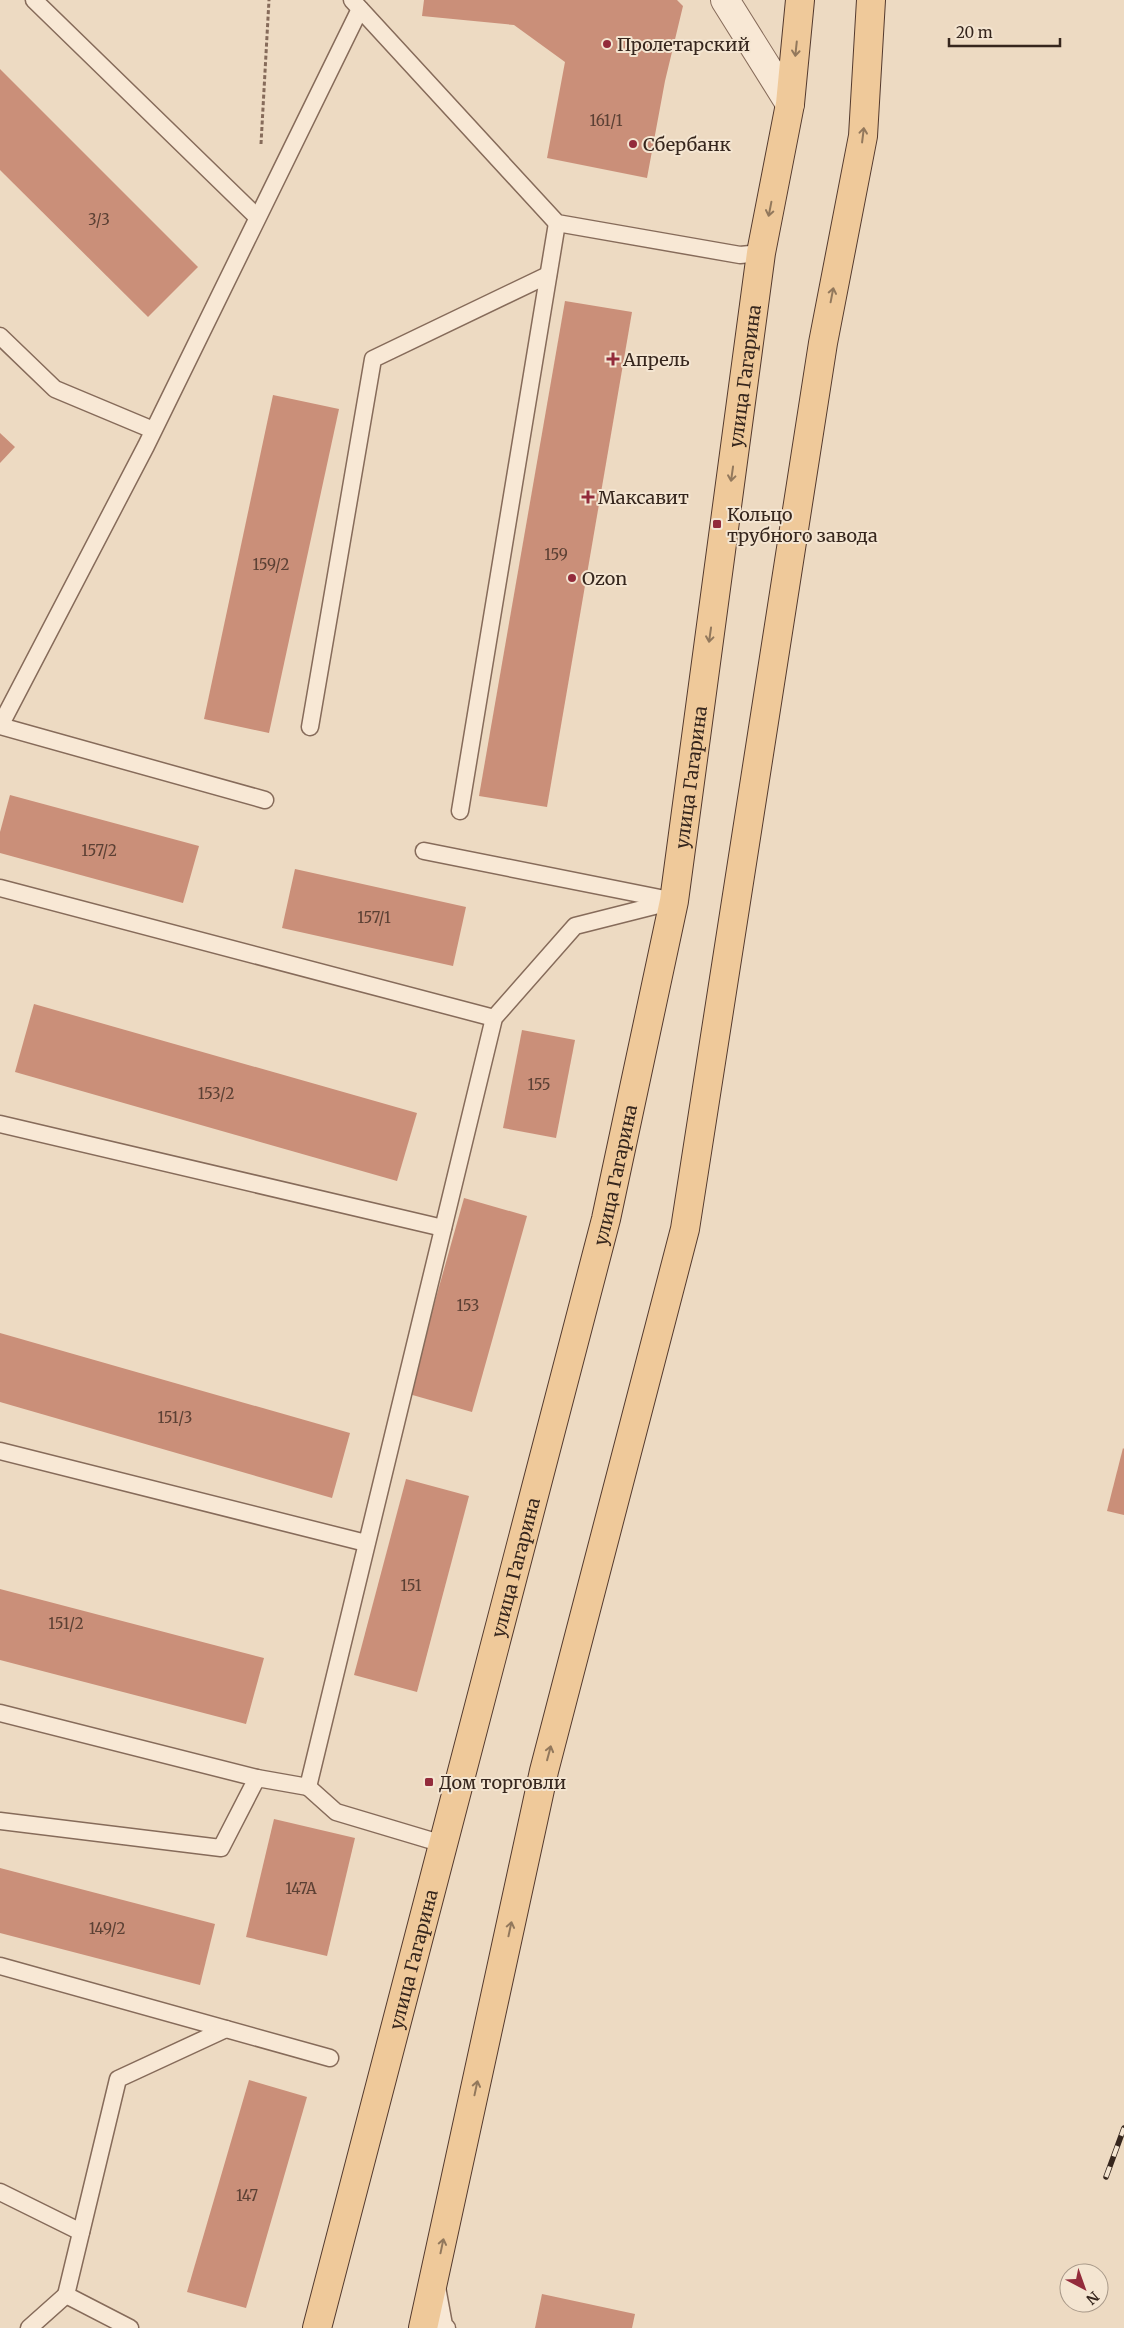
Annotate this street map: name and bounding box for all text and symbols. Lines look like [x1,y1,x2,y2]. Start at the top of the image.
scale bar [949,15,1060,47]
text: 20 m [956,23,993,42]
place label: Пролетарский [617,33,750,56]
marker: Пролетарский [601,38,613,50]
one-way arrow [791,40,800,56]
house number: 161/1 [590,111,623,130]
one-way arrow [858,127,868,143]
place label: Сбербанк [643,133,731,156]
marker: Сбербанк [627,138,639,150]
one-way arrow [764,200,774,216]
house number: 3/3 [88,210,110,229]
one-way arrow [828,287,838,303]
street label: улица Гагарина [724,303,766,449]
place label: Апрель [622,348,690,371]
marker: Апрель [607,353,619,365]
one-way arrow [727,465,737,481]
place label: Максавит [598,486,689,509]
marker: Максавит [582,491,594,503]
place label: Кольцо трубного завода [727,503,878,547]
marker: Кольцо трубного завода [711,518,723,530]
house number: 159 [544,545,568,564]
house number: 159/2 [252,555,290,574]
place label: Ozon [582,567,627,590]
marker: Ozon [566,572,578,584]
one-way arrow [705,626,715,642]
street label: улица Гагарина [670,704,712,850]
house number: 157/2 [81,841,117,860]
house number: 157/1 [357,908,391,927]
house number: 155 [527,1075,551,1094]
house number: 153/2 [198,1084,234,1103]
street label: улица Гагарина [588,1102,642,1248]
house number: 153 [457,1296,479,1315]
house number: 151/3 [158,1408,192,1427]
street label: улица Гагарина [486,1495,545,1640]
house number: 151 [400,1576,422,1595]
house number: 151/2 [48,1614,84,1633]
one-way arrow [545,1745,554,1761]
place label: Дом торговли [439,1771,566,1794]
marker: Дом торговли [423,1776,435,1788]
house number: 147А [285,1879,317,1898]
street label: улица Гагарина [384,1887,442,2032]
house number: 149/2 [89,1919,125,1938]
one-way arrow [506,1921,515,1937]
one-way arrow [472,2080,481,2096]
house number: 147 [236,2186,259,2205]
one-way arrow [438,2239,447,2255]
north arrow [1059,2263,1109,2313]
text: N [1082,2287,1103,2308]

